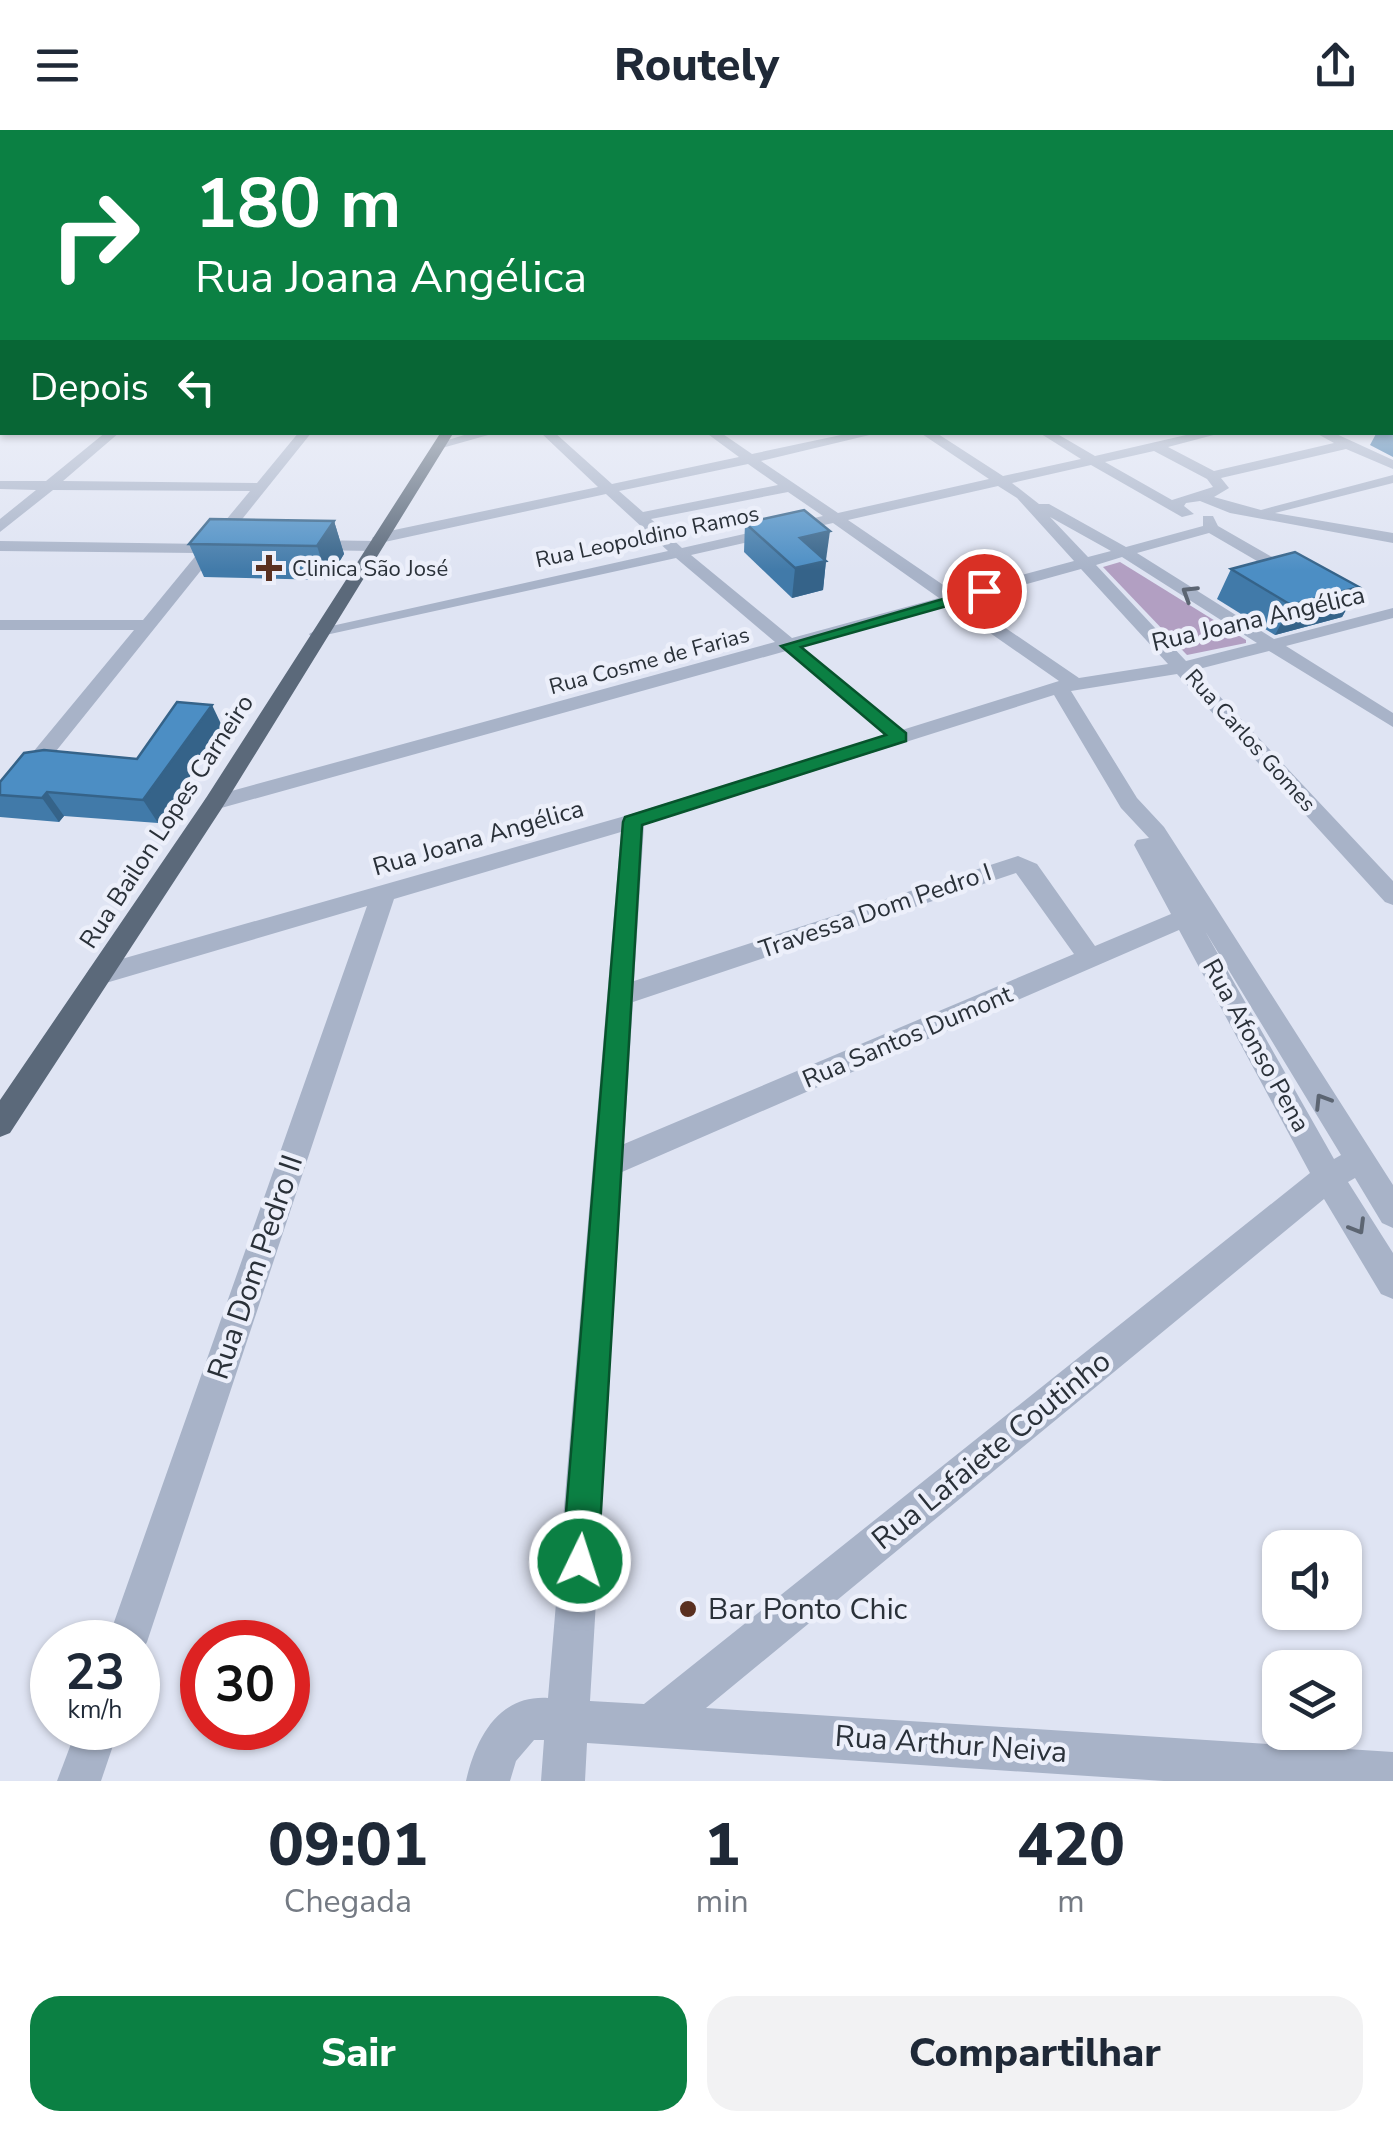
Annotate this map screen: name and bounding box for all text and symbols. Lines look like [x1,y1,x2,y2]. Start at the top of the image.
text: Routely [614,35,779,96]
icon: menu [30,38,85,93]
icon: share [1308,38,1363,93]
text: 180 m [195,156,401,252]
icon: right [30,170,160,300]
text: Rua Joana Angélica [195,247,587,308]
icon: left [169,360,224,415]
text: Depois [30,362,149,413]
street label: Rua Leopoldino Ramos [533,499,762,575]
pin [942,549,1027,634]
place label: Clinica São José [292,554,448,584]
marker: Clinica São José [256,555,282,581]
icon: arrive [957,564,1012,619]
street label: Rua Joana Angélica [1148,578,1368,660]
one-way arrow [1182,587,1200,606]
street label: Rua Cosme de Farias [546,620,753,702]
street label: Rua Carlos Gomes [1178,663,1322,819]
street label: Rua Bailon Lopes Carneiro [72,688,262,955]
street label: Rua Joana Angélica [369,792,588,884]
street label: Travessa Dom Pedro I [755,855,996,967]
street label: Rua Afonso Pena [1194,953,1318,1138]
street label: Rua Santos Dumont [797,977,1018,1097]
one-way arrow [1315,1094,1334,1112]
street label: Rua Dom Pedro II [198,1149,313,1385]
one-way arrow [1346,1216,1365,1234]
street label: Rua Lafaiete Coutinho [863,1341,1119,1560]
position arrow [528,1509,632,1613]
map controls [1262,1530,1362,1750]
button: sound [1262,1530,1362,1630]
place label: Bar Ponto Chic [708,1589,908,1630]
marker: Bar Ponto Chic [677,1598,699,1620]
speed limit sign: 30 [180,1620,310,1750]
text: 23 [65,1638,125,1707]
button: layers [1262,1650,1362,1750]
text: km/h [67,1693,123,1727]
street label: Rua Arthur Neiva [833,1716,1069,1773]
text: 09:01 [268,1804,428,1886]
text: 1 [704,1804,740,1886]
text: 420 [1017,1804,1125,1886]
text: Chegada [284,1880,412,1923]
text: min [696,1880,749,1923]
text: m [1057,1880,1085,1923]
button: Sair [30,1996,687,2111]
button: Compartilhar [707,1996,1363,2111]

